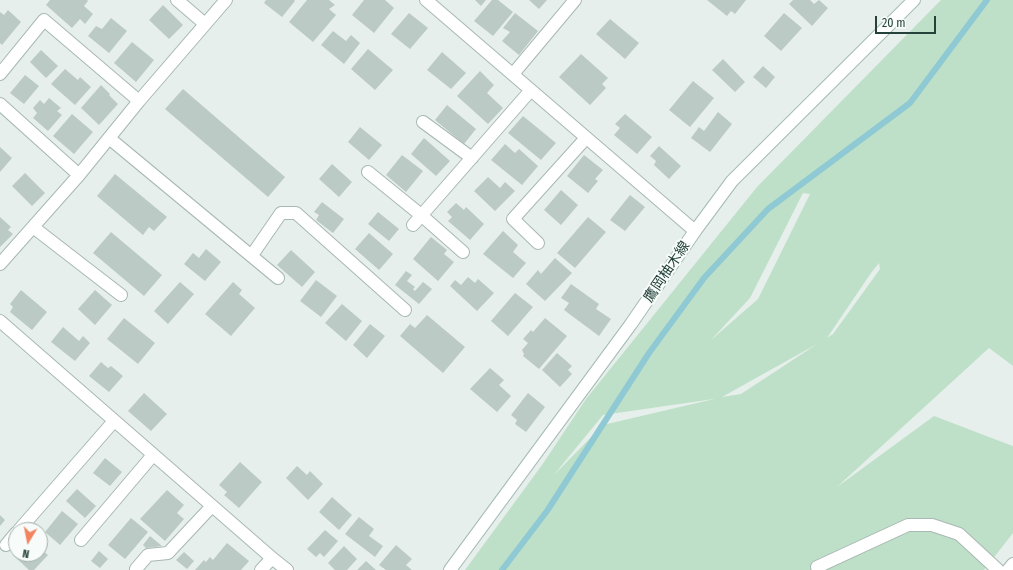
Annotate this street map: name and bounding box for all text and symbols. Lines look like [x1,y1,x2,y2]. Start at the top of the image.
scale bar [877,8,938,34]
text: 20 m [882,16,906,30]
street label: 鷹岡柚木線 [640,238,694,306]
north arrow [8,522,48,562]
text: N [22,546,30,560]

